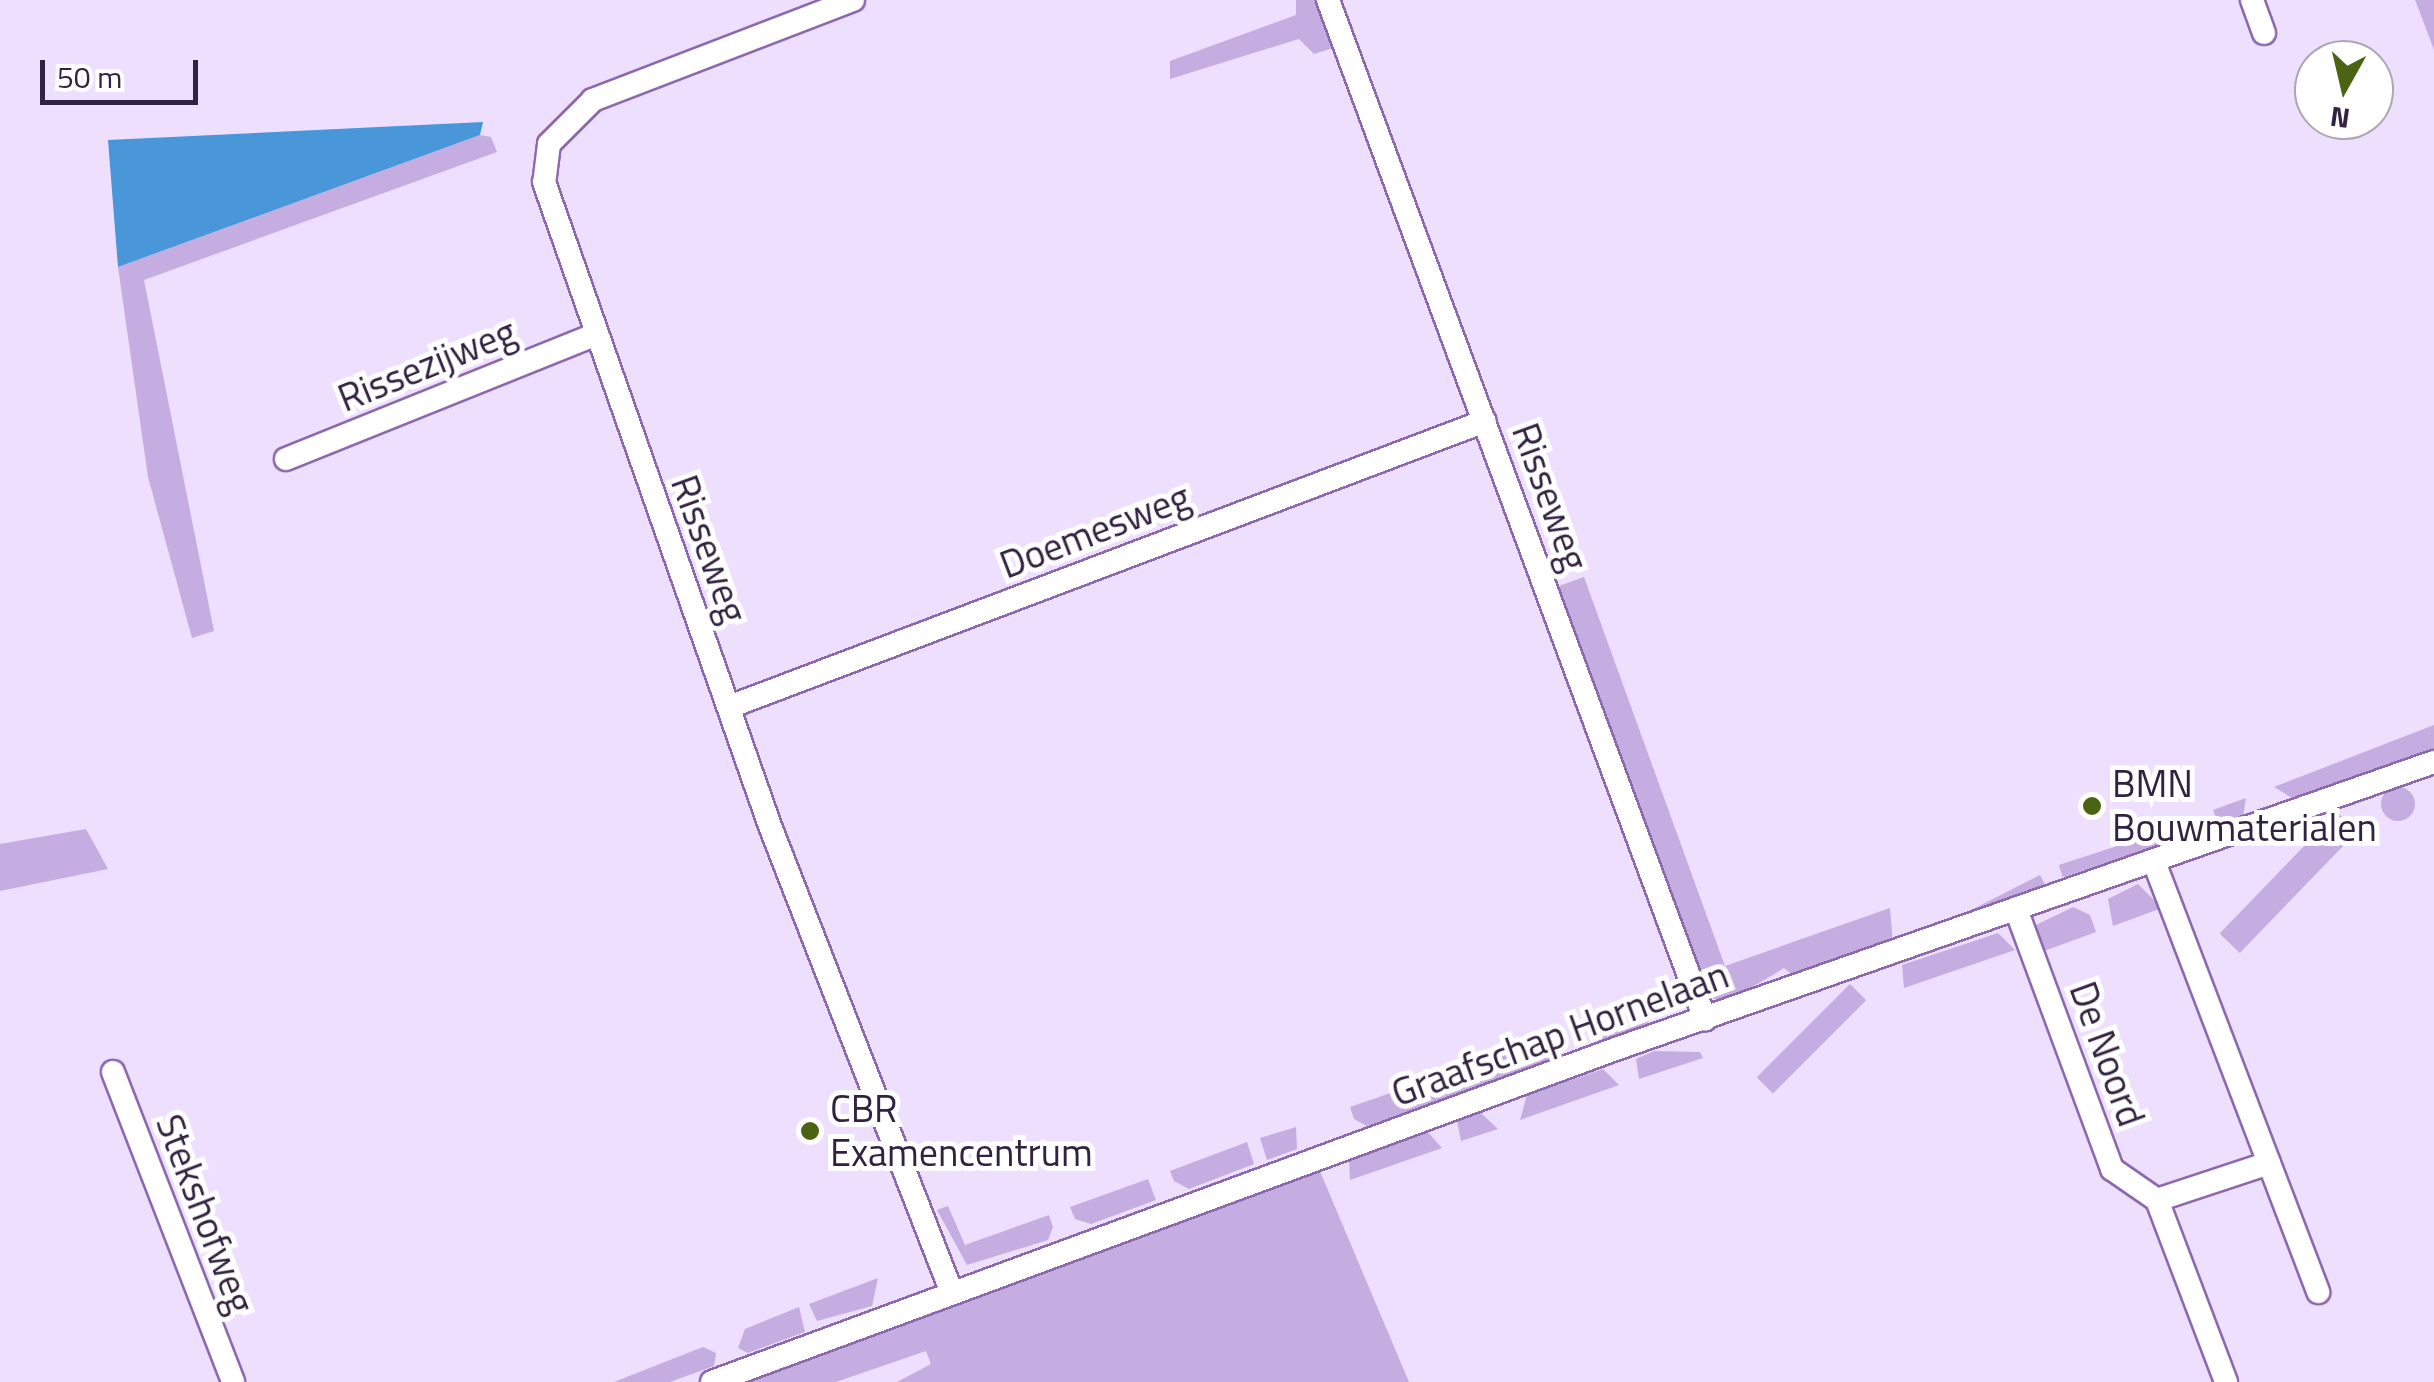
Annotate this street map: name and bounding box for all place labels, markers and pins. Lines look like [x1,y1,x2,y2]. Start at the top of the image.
place label: BMN Bouwmaterialen [2112,761,2377,851]
marker: BMN Bouwmaterialen [2081,795,2103,817]
place label: CBR Examencentrum [830,1086,1093,1176]
marker: CBR Examencentrum [799,1120,821,1142]

